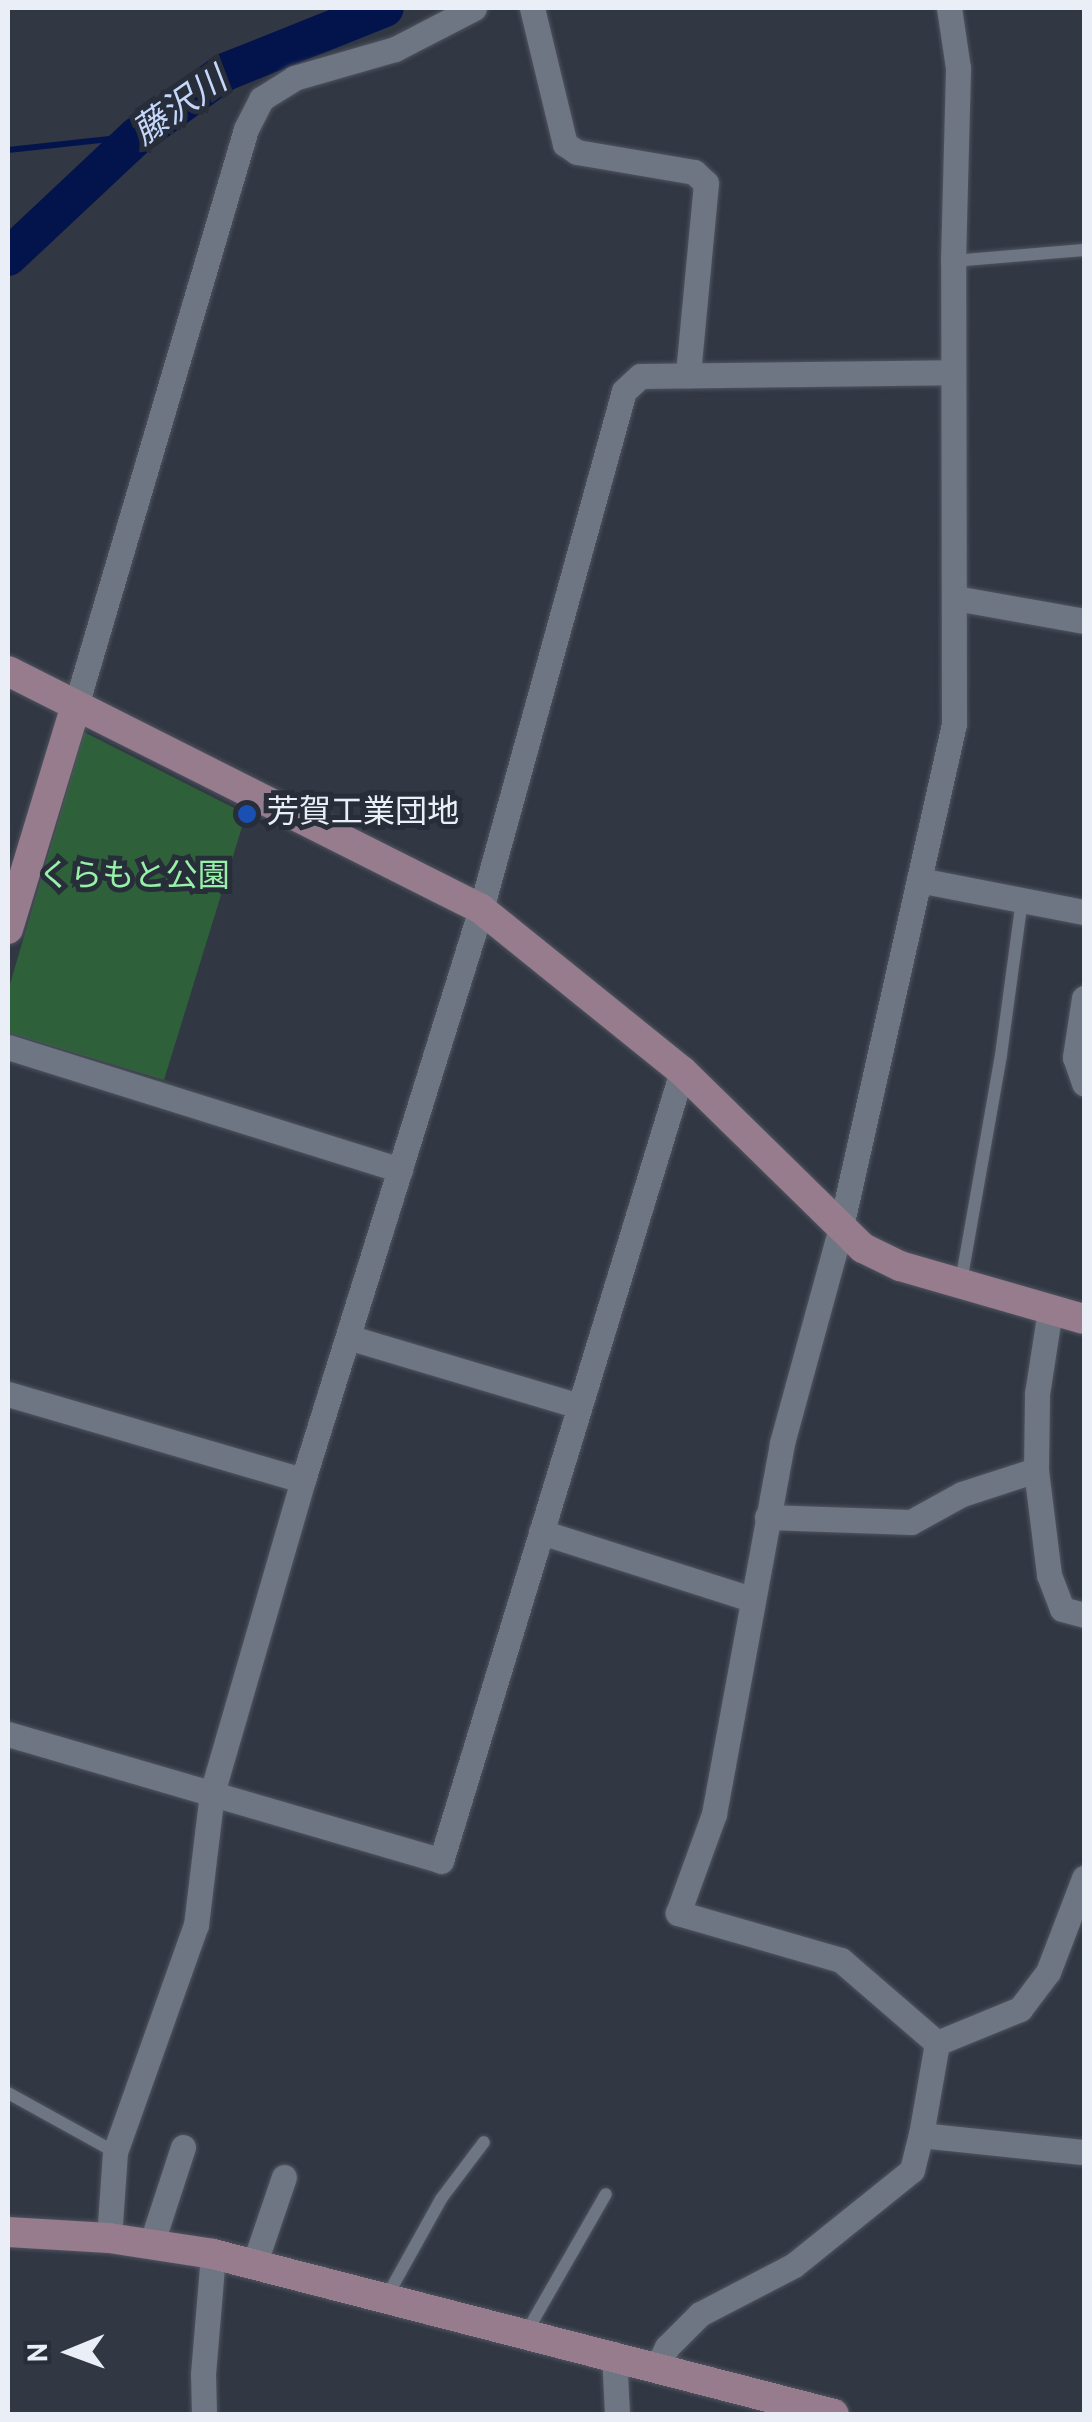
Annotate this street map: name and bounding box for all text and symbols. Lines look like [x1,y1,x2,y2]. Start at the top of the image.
water label: 藤沢川 [126,61,236,155]
place label: 芳賀工業団地 [267,795,459,833]
marker: 芳賀工業団地 [236,803,258,825]
park label: くらもと公園 [38,859,230,897]
north arrow [20,2302,120,2402]
text: N [22,2342,58,2363]

